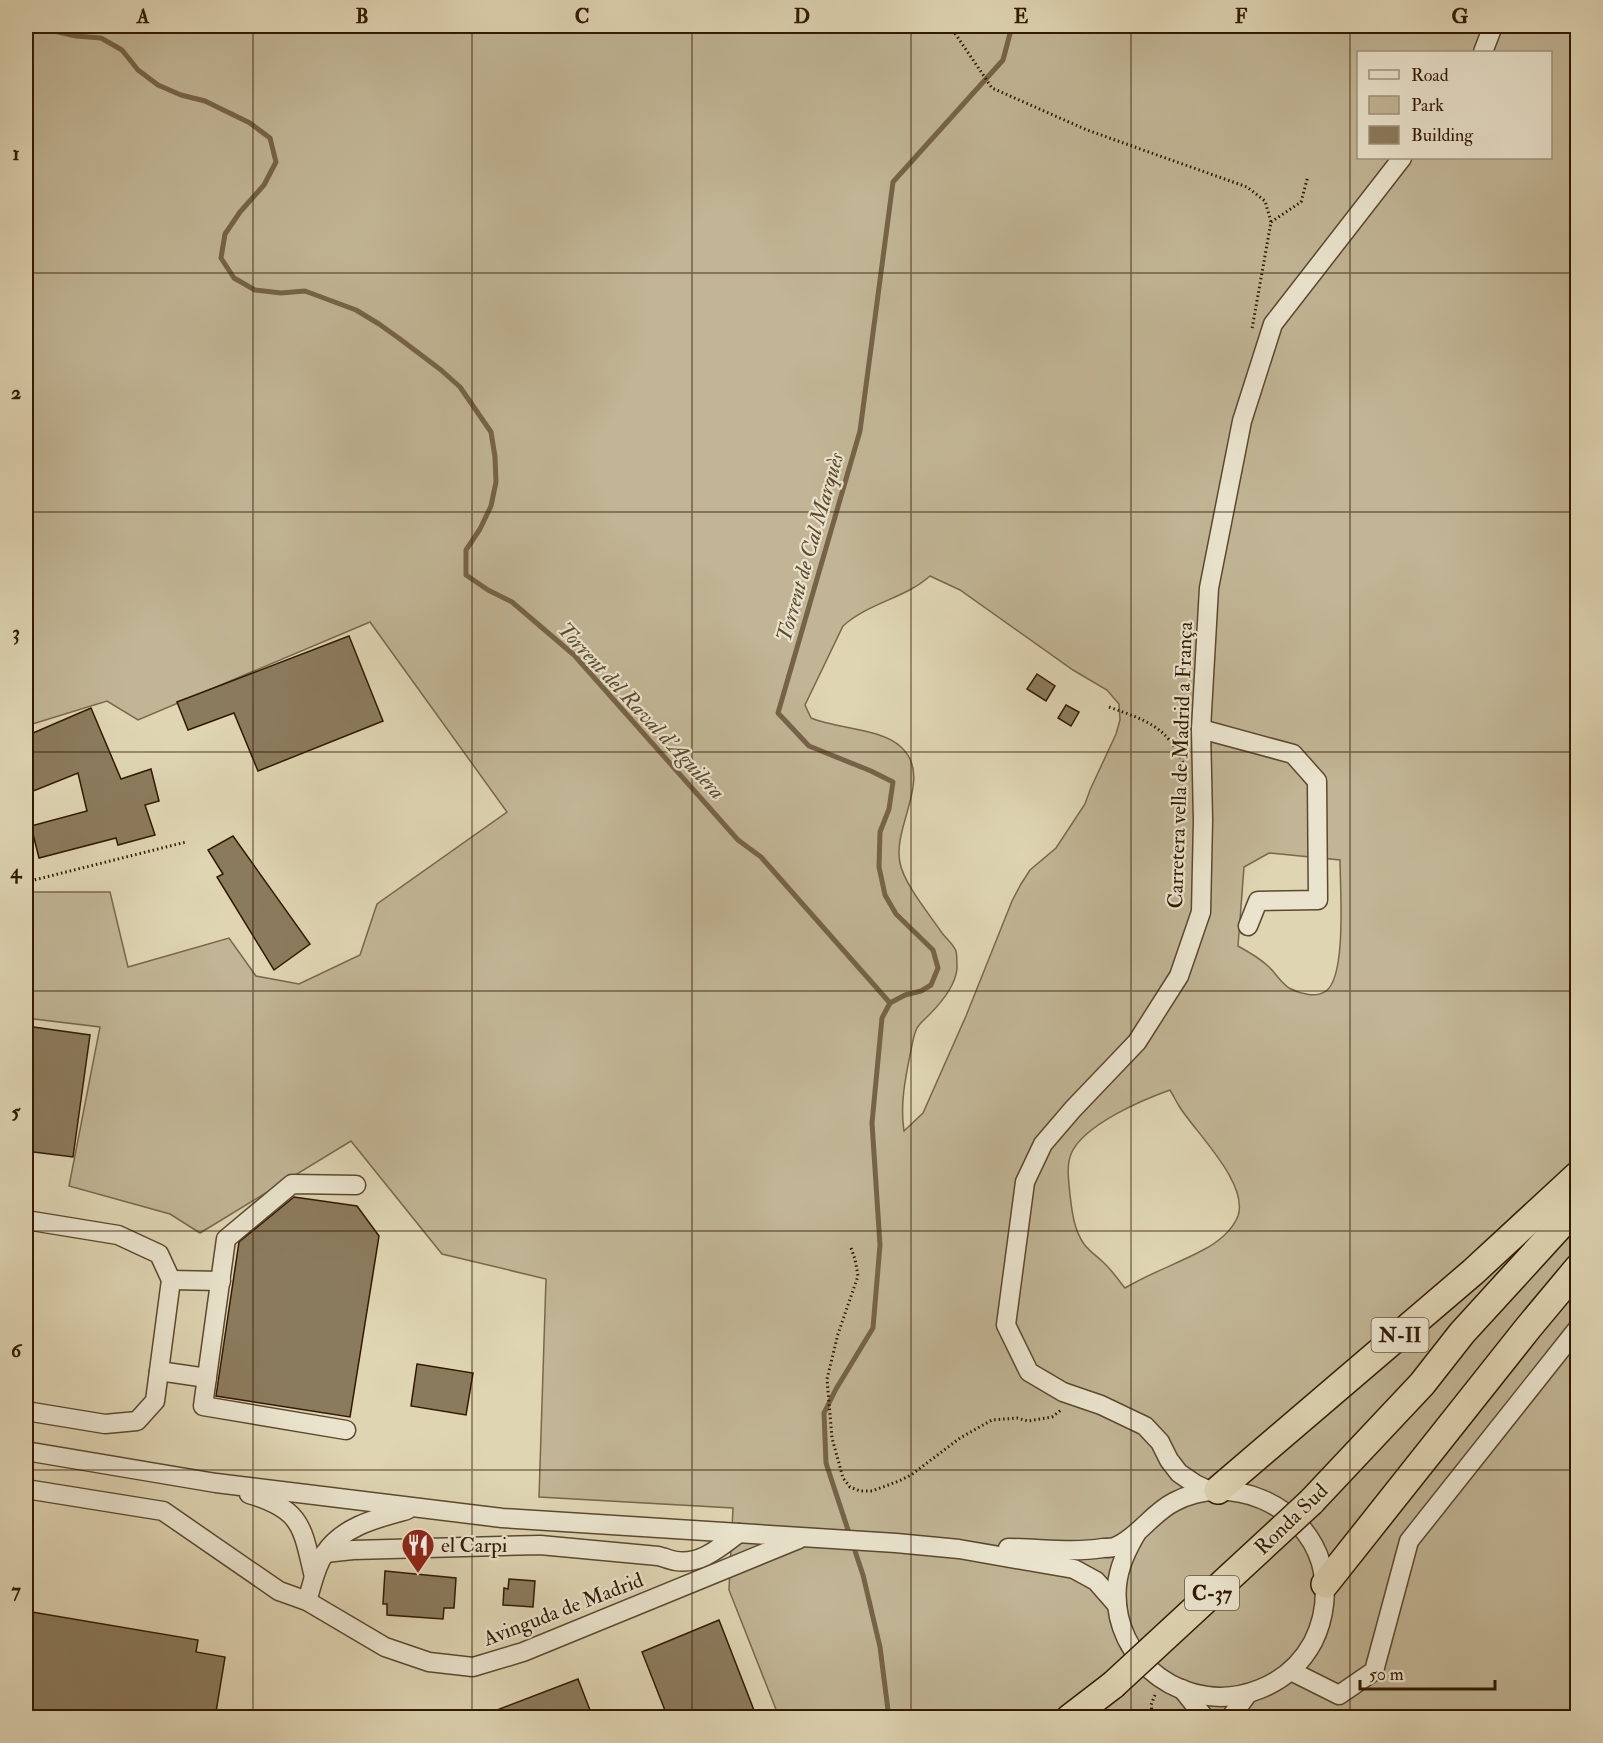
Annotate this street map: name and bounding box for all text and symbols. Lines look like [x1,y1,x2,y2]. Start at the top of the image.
text: A [136,4,150,29]
text: B [355,4,369,29]
text: C [575,4,589,29]
text: D [794,4,810,29]
text: E [1014,4,1029,29]
text: F [1235,4,1248,29]
text: G [1452,4,1469,29]
legend [1357,51,1552,159]
text: Road [1411,64,1449,87]
text: Park [1411,94,1444,117]
text: Building [1411,124,1474,147]
text: 1 [12,141,20,166]
text: 2 [11,380,21,405]
water label: Torrent de Cal Marquès [770,449,851,645]
water label: Torrent del Raval d'Aguilera [552,616,731,805]
text: 3 [12,620,20,645]
street label: Carretera vella de Madrid a França [1162,621,1199,909]
text: 4 [10,859,23,884]
text: 5 [12,1099,22,1124]
road number: N-II [1372,1318,1428,1352]
text: 6 [11,1338,23,1363]
street label: Ronda Sud [1249,1477,1334,1561]
restaurant icon: el Carpi [400,1527,436,1574]
place label: el Carpi [441,1532,508,1559]
street label: Avinguda de Madrid [478,1566,648,1653]
road number: C-37 [1185,1576,1239,1610]
text: 7 [11,1578,21,1603]
scale bar [1360,1653,1495,1691]
text: 50 m [1369,1663,1404,1686]

